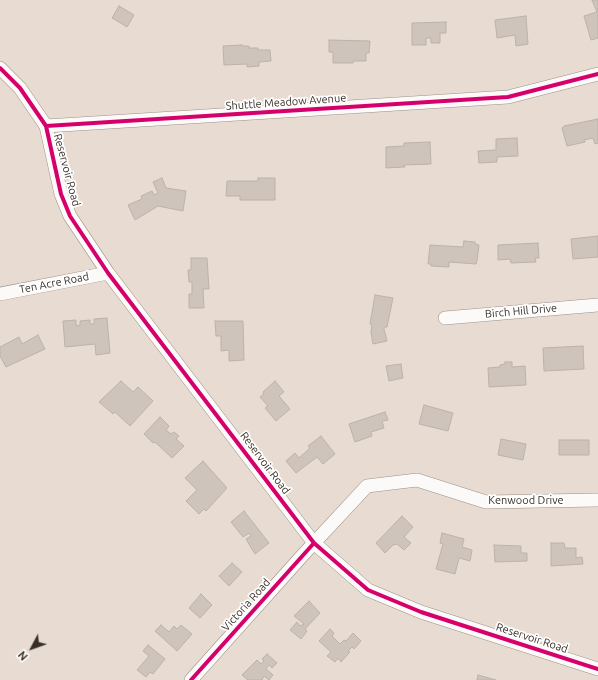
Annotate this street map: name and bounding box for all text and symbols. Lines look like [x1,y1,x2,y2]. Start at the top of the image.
street label: Shuttle Meadow Avenue [225,91,347,113]
street label: Reservoir Road [51,132,83,208]
street label: Ten Acre Road [18,270,90,296]
street label: Birch Hill Drive [484,301,558,321]
street label: Reservoir Road [237,429,293,497]
street label: Kenwood Drive [488,493,564,507]
street label: Victoria Road [219,576,273,634]
street label: Reservoir Road [494,620,570,656]
north arrow [12,628,52,668]
text: N [16,649,30,663]

